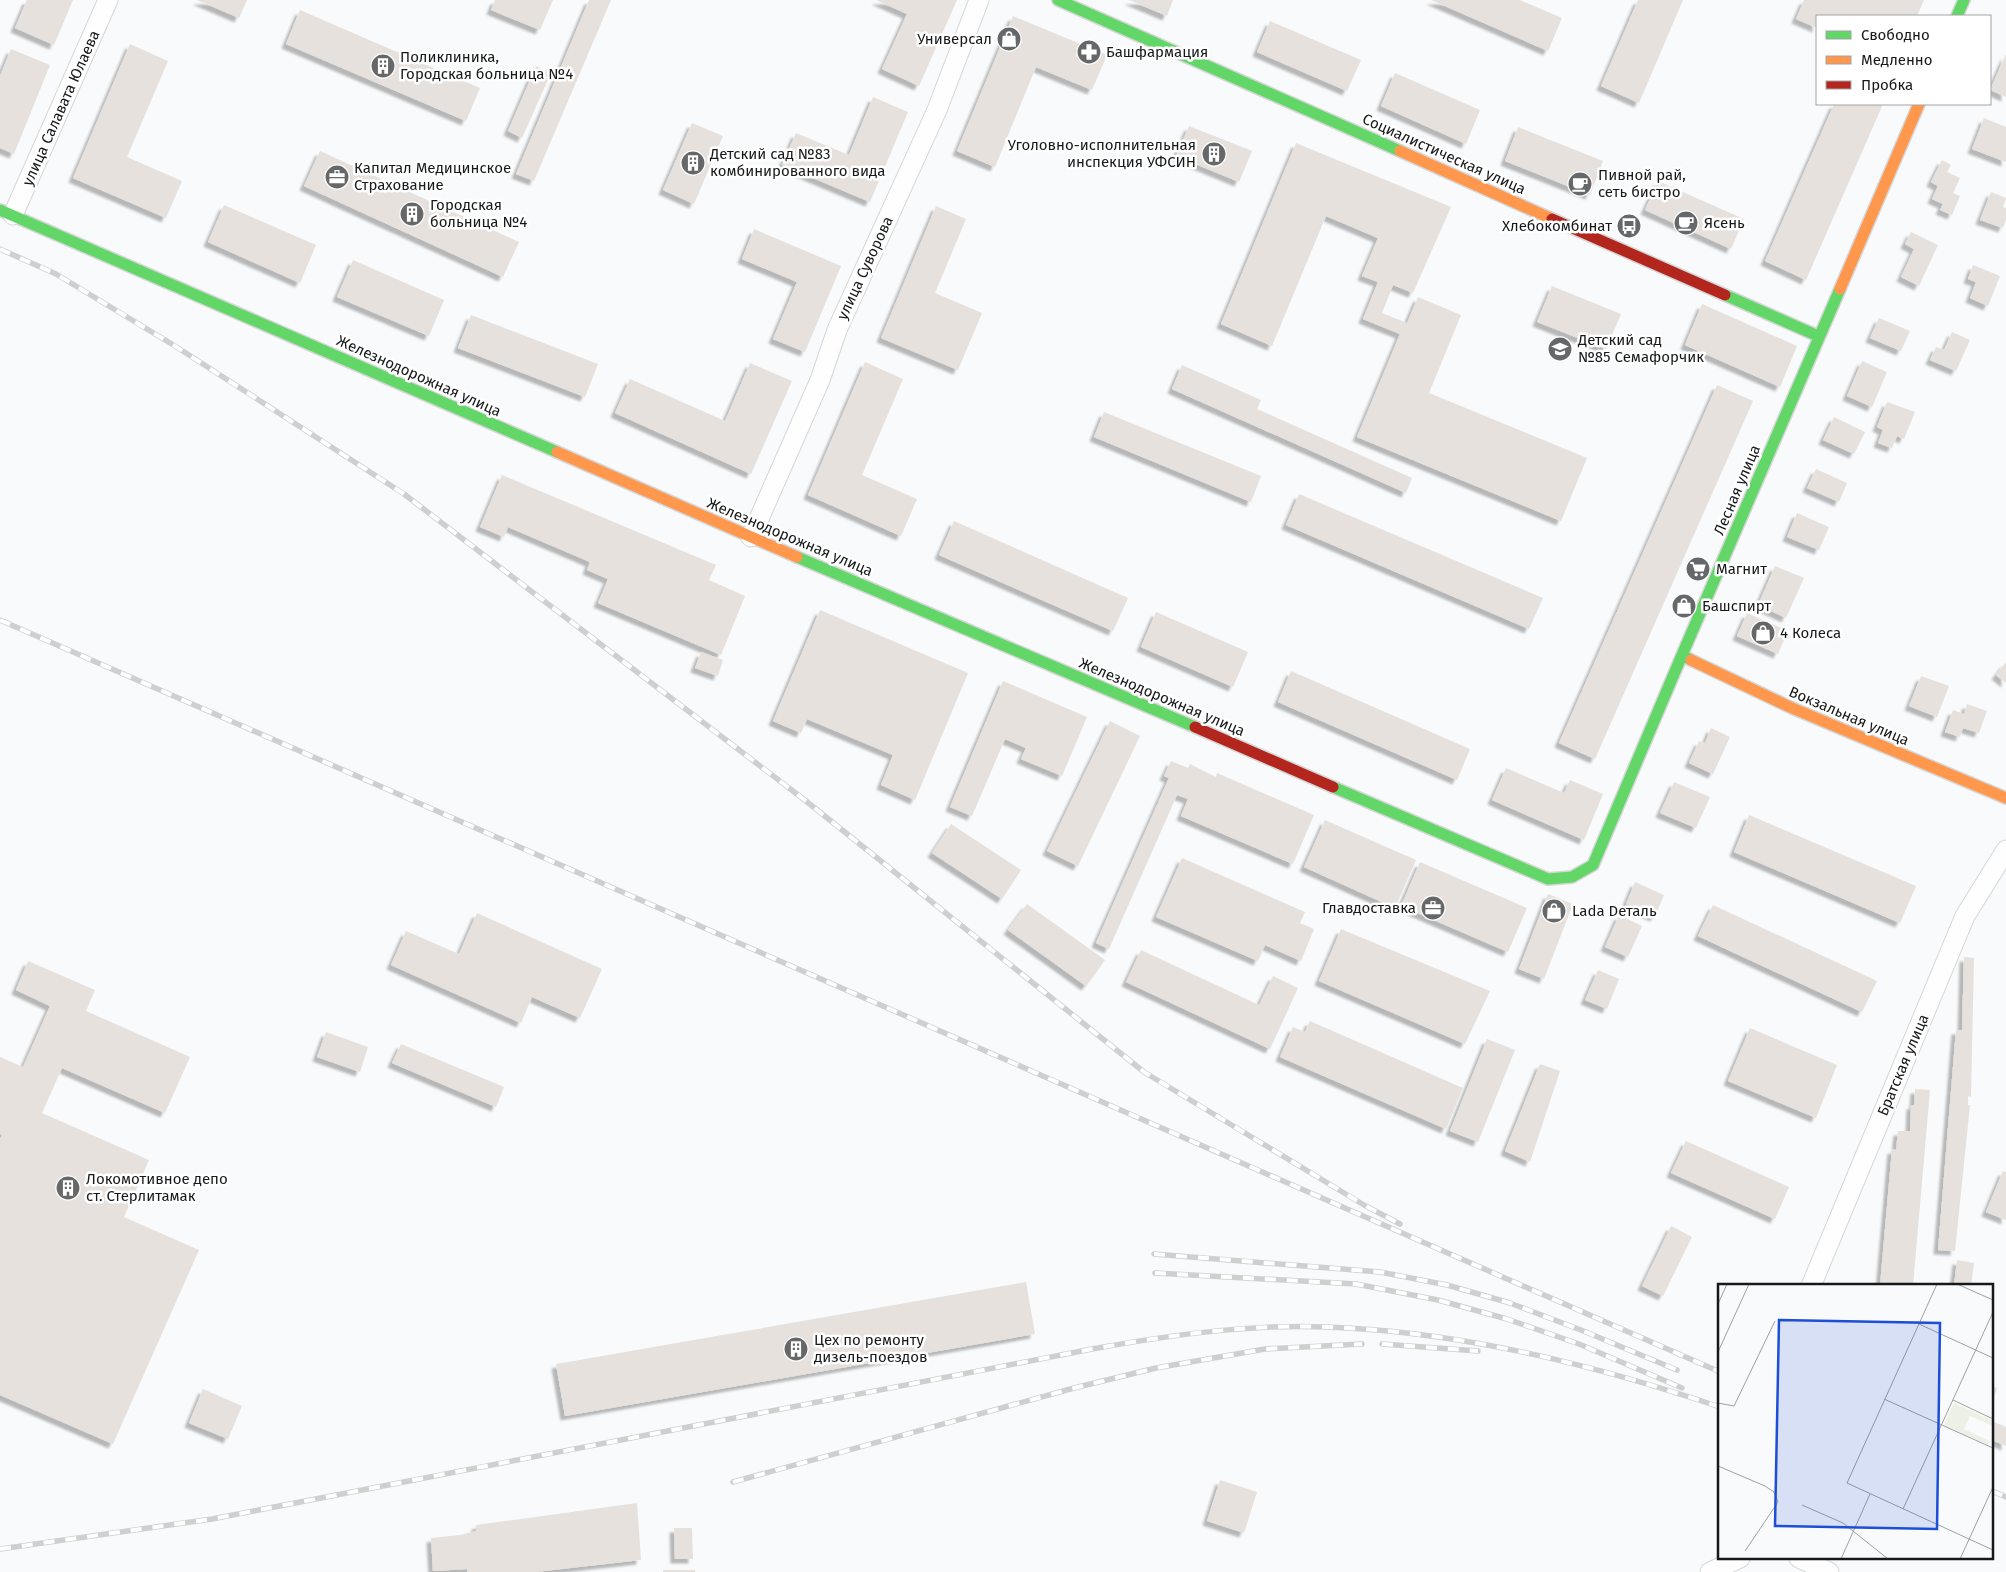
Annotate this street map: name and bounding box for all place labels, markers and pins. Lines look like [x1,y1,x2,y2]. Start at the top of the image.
shop icon: Универсал [996,26,1022,52]
place label: Универсал [917,30,992,48]
pharmacy icon: Башфармация [1076,39,1102,65]
place label: Башфармация [1106,43,1208,61]
place label: Поликлиника, Городская больница №4 [400,48,573,83]
building icon: Поликлиника, Городская больница №4 [370,53,396,79]
place label: Уголовно-исполнительная инспекция УФСИН [1008,136,1196,171]
building icon: Уголовно-исполнительная инспекция УФСИН [1201,141,1227,167]
place label: Детский сад №83 комбинированного вида [709,145,886,180]
building icon: Детский сад №83 комбинированного вида [680,150,706,176]
place label: Капитал Медицинское Страхование [354,159,511,194]
office icon: Капитал Медицинское Страхование [324,164,350,190]
place label: Пивной рай, сеть бистро [1598,166,1686,201]
cafe icon: Пивной рай, сеть бистро [1567,171,1593,197]
place label: Городская больница №4 [430,196,527,231]
building icon: Городская больница №4 [399,201,425,227]
cafe icon: Ясень [1673,210,1699,236]
bus stop icon: Хлебокомбинат [1616,213,1642,239]
place label: Ясень [1704,214,1745,232]
place label: Хлебокомбинат [1502,217,1612,235]
place label: Детский сад №85 Семафорчик [1577,331,1704,366]
school or university icon: Детский сад №85 Семафорчик [1547,336,1573,362]
supermarket icon: Магнит [1685,556,1711,582]
place label: Магнит [1716,560,1767,578]
shop icon: Башспирт [1671,593,1697,619]
place label: Башспирт [1702,597,1771,615]
shop icon: 4 Колеса [1750,620,1776,646]
place label: 4 Колеса [1780,624,1841,642]
office icon: Главдоставка [1420,895,1446,921]
shop icon: Lada Dеталь [1541,898,1567,924]
place label: Главдоставка [1322,899,1416,917]
place label: Lada Dеталь [1572,902,1657,920]
place label: Локомотивное депо ст. Стерлитамак [86,1170,228,1205]
building icon: Локомотивное депо ст. Стерлитамак [55,1175,81,1201]
place label: Цех по ремонту дизель-поездов [814,1331,927,1366]
building icon: Цех по ремонту дизель-поездов [783,1336,809,1362]

